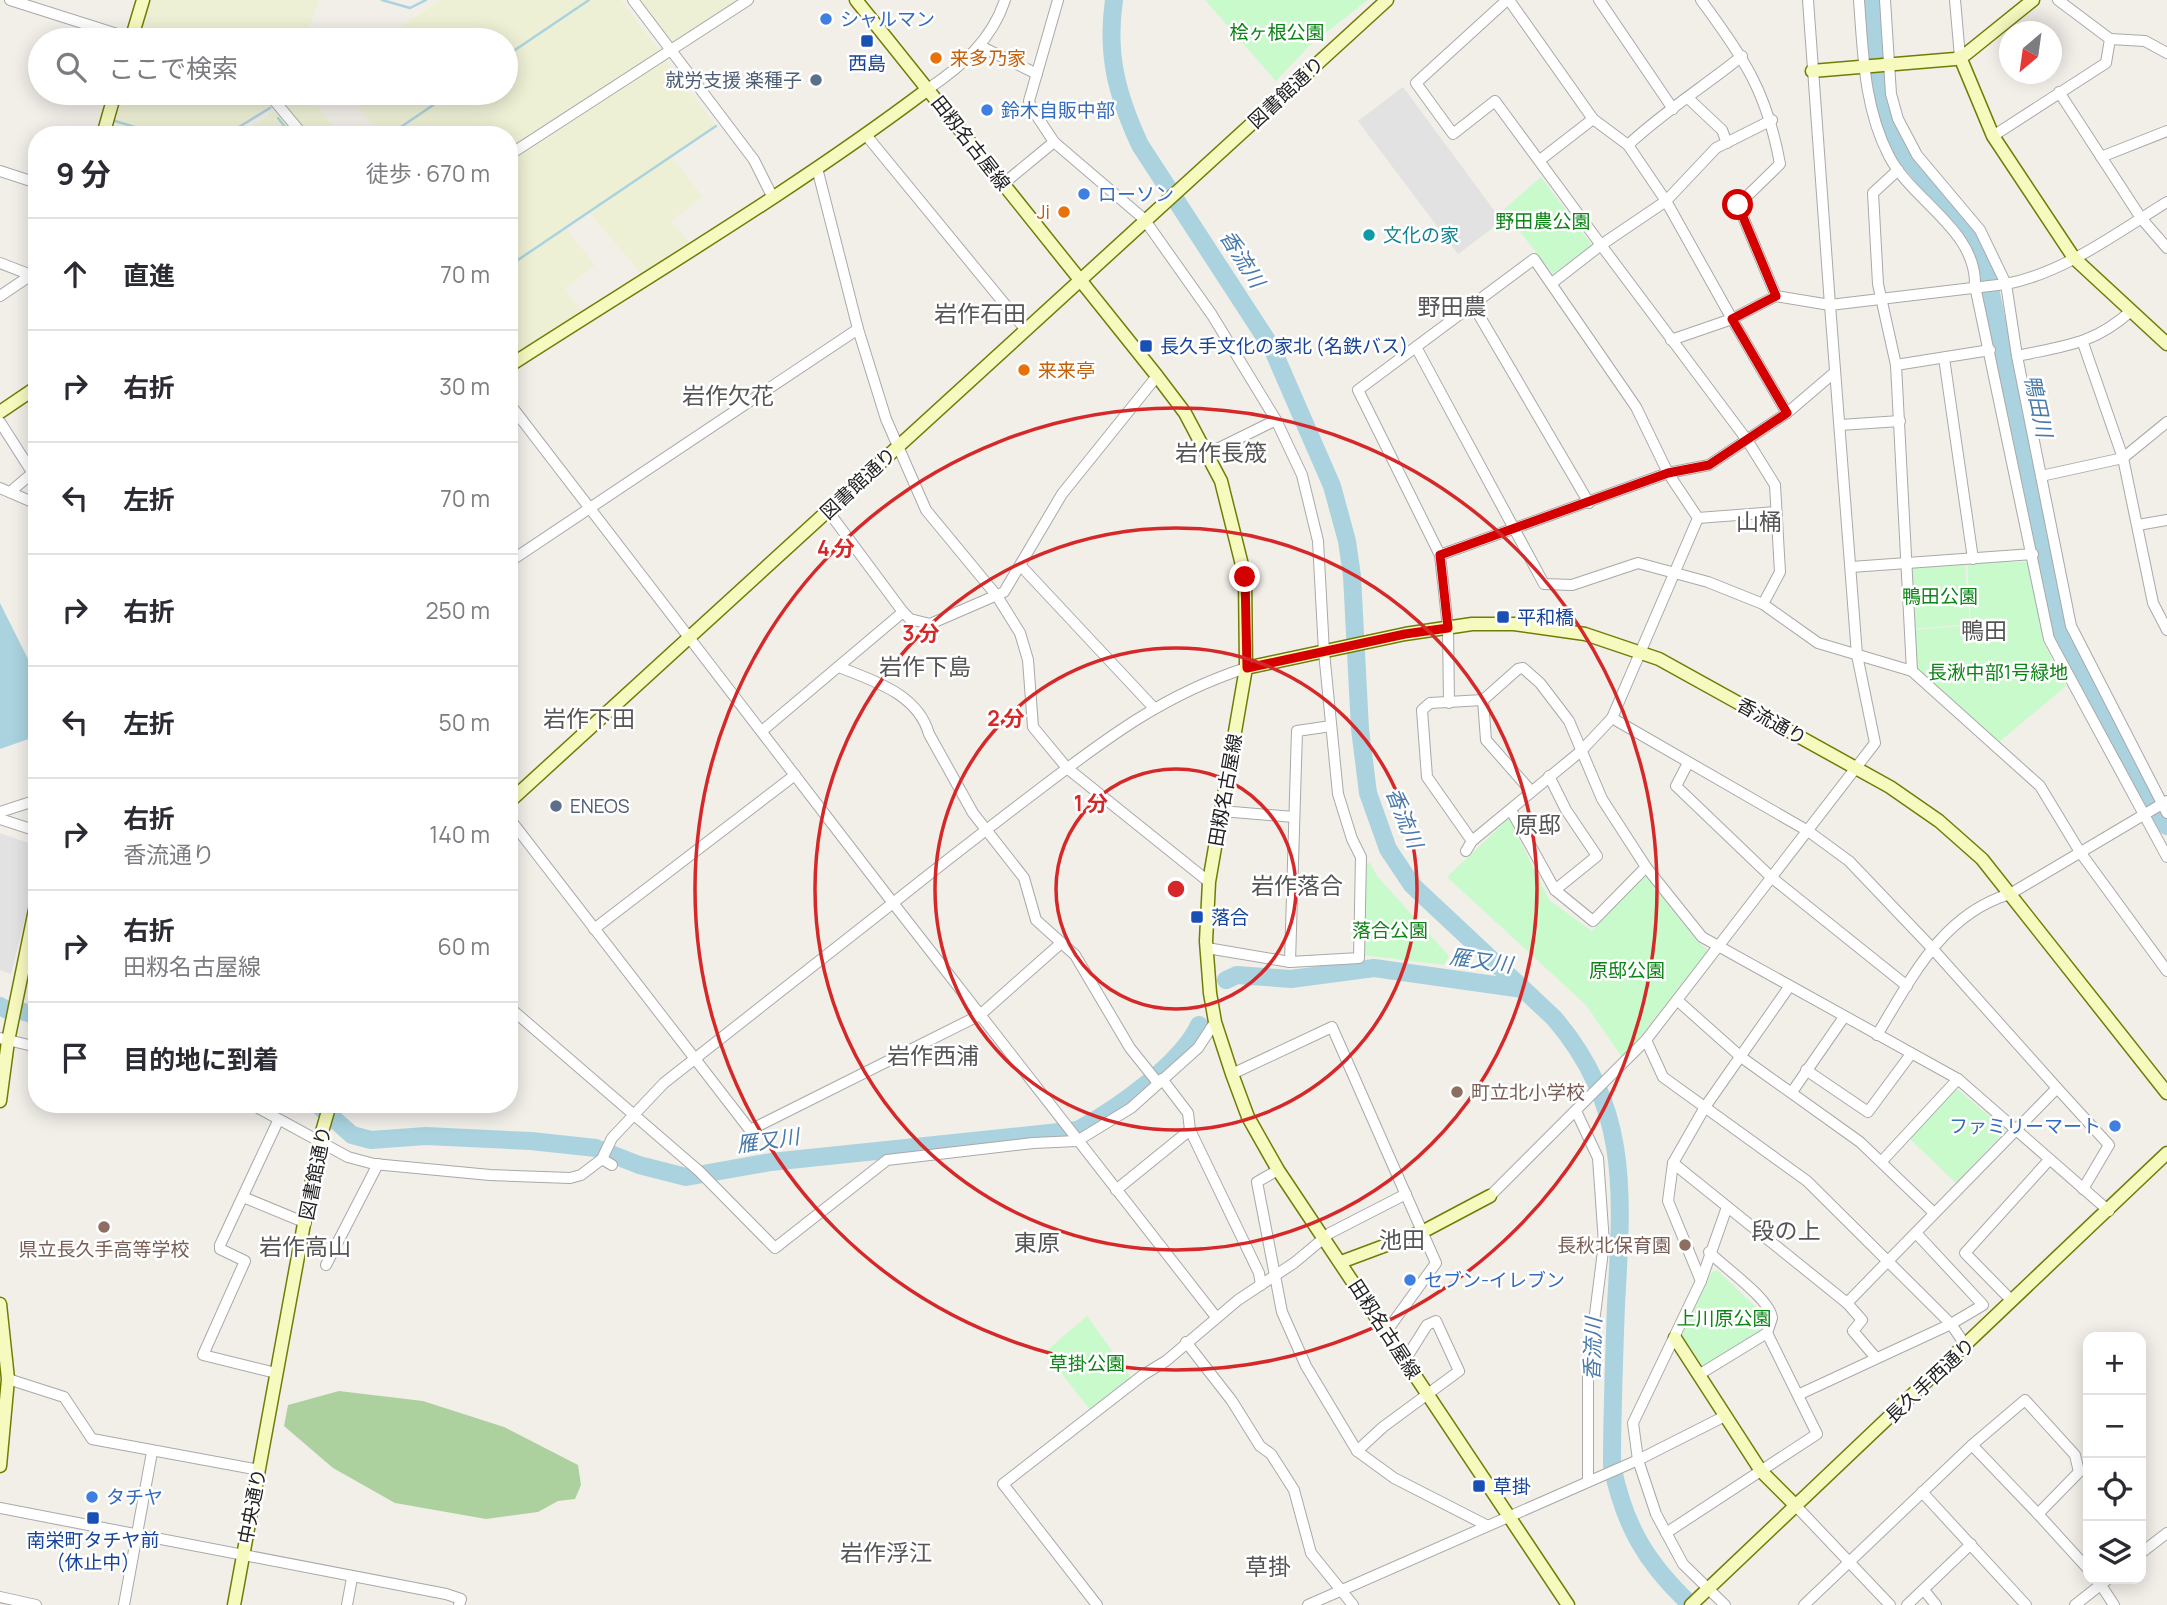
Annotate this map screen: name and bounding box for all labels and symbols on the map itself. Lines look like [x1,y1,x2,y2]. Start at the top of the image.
place label: シャルマン [840,6,935,32]
marker: シャルマン [818,11,834,27]
park label: 桧ヶ根公園 [1229,19,1325,45]
north arrow [1999,21,2062,84]
marker: 西島 [859,33,875,49]
place label: 来多乃家 [950,45,1026,71]
place label: 西島 [848,50,886,76]
marker: 来多乃家 [928,50,944,66]
street label: 図書館通り [1242,50,1330,134]
place label: 就労支援 楽種子 [665,67,802,93]
marker: 就労支援 楽種子 [808,72,824,88]
street label: 田籾名古屋線 [926,90,1016,196]
place label: 鈴木自販中部 [1001,97,1115,123]
marker: 鈴木自販中部 [979,102,995,118]
place label: ローソン [1098,181,1174,207]
marker: ローソン [1076,186,1092,202]
route start [1722,189,1753,220]
place label: Ji [1037,199,1050,225]
marker: Ji [1056,204,1072,220]
park label: 野田農公園 [1495,208,1591,234]
place label: 文化の家 [1383,222,1459,248]
water label: 香流川 [1214,224,1272,294]
marker: 文化の家 [1361,227,1377,243]
district label: 野田農 [1418,290,1487,322]
district label: 岩作石田 [934,297,1026,329]
place label: 長久手文化の家北 (名鉄バス) [1160,333,1408,359]
marker: 長久手文化の家北 (名鉄バス) [1138,338,1154,354]
place label: 来来亭 [1038,357,1095,383]
marker: 来来亭 [1016,362,1032,378]
water label: 鴨田川 [2019,372,2060,441]
district label: 岩作欠花 [682,379,774,411]
district label: 岩作長筬 [1175,436,1267,468]
street label: 図書館通り [814,441,902,525]
district label: 山桶 [1736,505,1782,537]
text: 4 分 [817,534,855,562]
route end [1229,561,1260,592]
park label: 鴨田公園 [1902,583,1978,609]
place label: 平和橋 [1517,604,1574,630]
marker: 平和橋 [1495,609,1511,625]
district label: 鴨田 [1961,614,2007,646]
text: 3 分 [902,619,940,647]
district label: 岩作下島 [879,650,971,682]
park label: 長湫中部1号緑地 [1928,659,2068,685]
street label: 香流通り [1732,691,1812,751]
district label: 岩作下田 [543,702,635,734]
text: 2 分 [987,704,1025,732]
street label: 田籾名古屋線 [1202,732,1248,848]
water label: 香流川 [1380,783,1430,854]
text: 1 分 [1074,789,1108,817]
place label: ENEOS [570,793,630,819]
marker: ENEOS [548,798,564,814]
district label: 原邸 [1515,808,1561,840]
district label: 岩作落合 [1251,869,1343,901]
centre of rings [1164,877,1188,901]
place label: 落合 [1211,904,1249,930]
marker: 落合 [1189,909,1205,925]
park label: 落合公園 [1352,917,1428,943]
water label: 雁又川 [1448,942,1516,979]
park label: 原邸公園 [1589,957,1665,983]
district label: 岩作西浦 [887,1039,979,1071]
place label: 町立北小学校 [1471,1079,1585,1105]
marker: 町立北小学校 [1449,1084,1465,1100]
place label: ファミリーマート [1949,1113,2101,1139]
marker: ファミリーマート [2107,1118,2123,1134]
water label: 雁又川 [735,1121,803,1158]
street label: 図書館通り [293,1124,337,1222]
district label: 段の上 [1752,1214,1821,1246]
marker: 県立長久手高等学校 [96,1219,112,1235]
district label: 池田 [1379,1223,1425,1255]
district label: 東原 [1014,1226,1060,1258]
district label: 岩作高山 [259,1230,351,1262]
place label: 長秋北保育園 [1557,1232,1671,1258]
place label: 県立長久手高等学校 [18,1236,190,1262]
marker: 長秋北保育園 [1677,1237,1693,1253]
place label: セブン-イレブン [1424,1267,1565,1293]
marker: セブン-イレブン [1402,1272,1418,1288]
street label: 田籾名古屋線 [1343,1274,1427,1384]
park label: 上川原公園 [1676,1305,1772,1331]
water label: 香流川 [1577,1315,1607,1381]
street label: 長久手西通り [1879,1332,1981,1428]
park label: 草掛公園 [1049,1350,1125,1376]
street label: 中央通り [232,1466,272,1546]
place label: 草掛 [1493,1473,1531,1499]
marker: 草掛 [1471,1478,1487,1494]
place label: タチヤ [106,1484,163,1510]
marker: タチヤ [84,1489,100,1505]
marker: 南栄町タチヤ前 (休止中) [85,1510,101,1526]
place label: 南栄町タチヤ前 (休止中) [26,1527,160,1575]
district label: 岩作浮江 [840,1536,932,1568]
district label: 草掛 [1245,1550,1291,1582]

